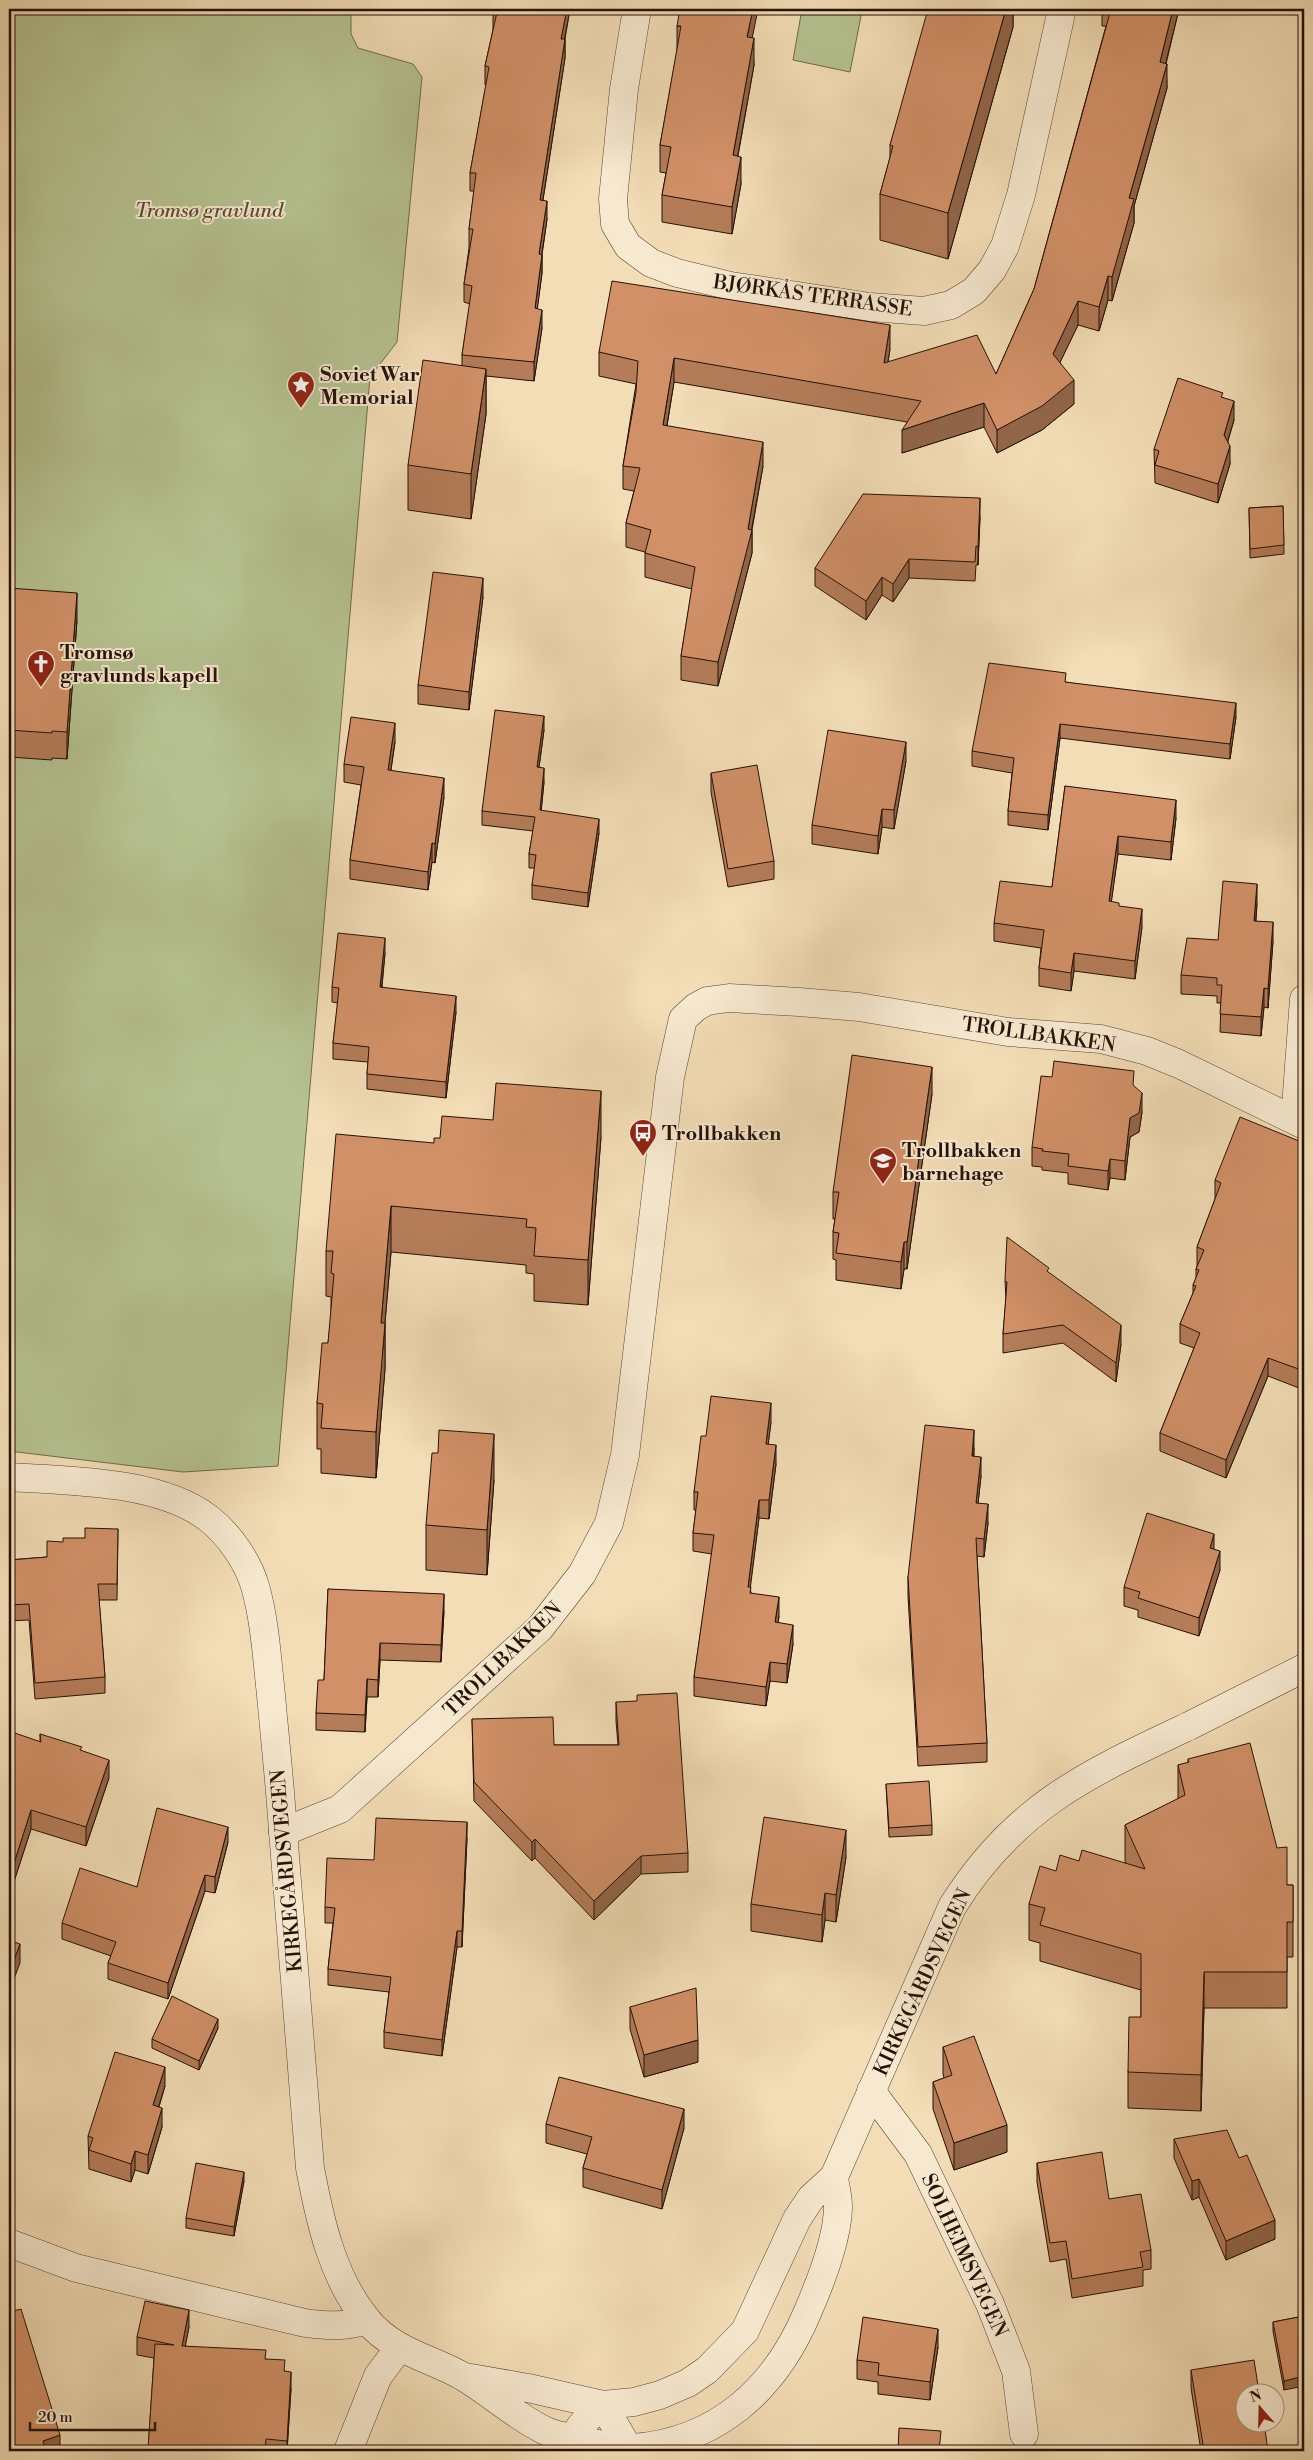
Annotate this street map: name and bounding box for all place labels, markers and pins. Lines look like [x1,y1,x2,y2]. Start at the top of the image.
place label: Soviet War Memorial [320,363,420,411]
place icon: Soviet War Memorial [286,370,316,409]
place label: Tromsø gravlunds kapell [60,641,219,689]
church icon: Tromsø gravlunds kapell [26,649,56,688]
bus stop icon: Trollbakken [628,1118,658,1157]
place label: Trollbakken [662,1122,782,1147]
place label: Trollbakken barnehage [902,1139,1022,1187]
school or university icon: Trollbakken barnehage [868,1146,898,1185]

